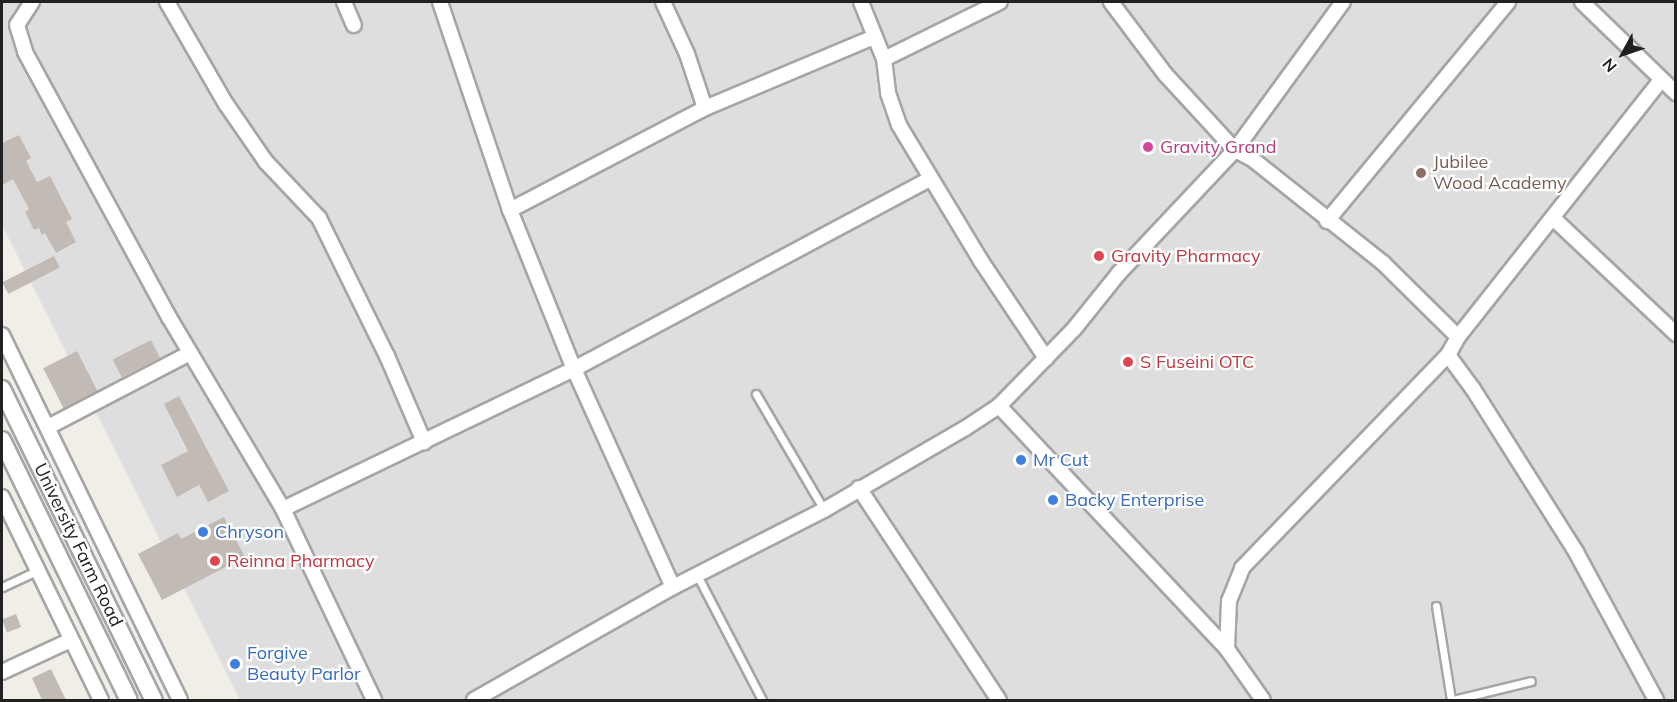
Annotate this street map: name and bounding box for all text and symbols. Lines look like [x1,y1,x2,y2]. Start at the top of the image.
north arrow [1593,24,1653,84]
text: N [1598,55,1621,77]
place label: Gravity Grand [1160,136,1277,158]
marker: Gravity Grand [1141,140,1155,154]
place label: Jubilee Wood Academy [1433,152,1567,195]
marker: Jubilee Wood Academy [1414,166,1428,180]
place label: Gravity Pharmacy [1111,245,1261,267]
marker: Gravity Pharmacy [1092,249,1106,263]
place label: S Fuseini OTC [1140,351,1254,373]
marker: S Fuseini OTC [1121,355,1135,369]
place label: Mr Cut [1033,449,1088,471]
marker: Mr Cut [1014,453,1028,467]
street label: University Farm Road [29,460,127,630]
place label: Backy Enterprise [1065,489,1204,511]
marker: Backy Enterprise [1046,493,1060,507]
place label: Chryson [215,521,284,543]
marker: Chryson [196,525,210,539]
place label: Reinna Pharmacy [227,550,375,572]
marker: Reinna Pharmacy [208,554,222,568]
place label: Forgive Beauty Parlor [247,643,361,686]
marker: Forgive Beauty Parlor [228,657,242,671]

